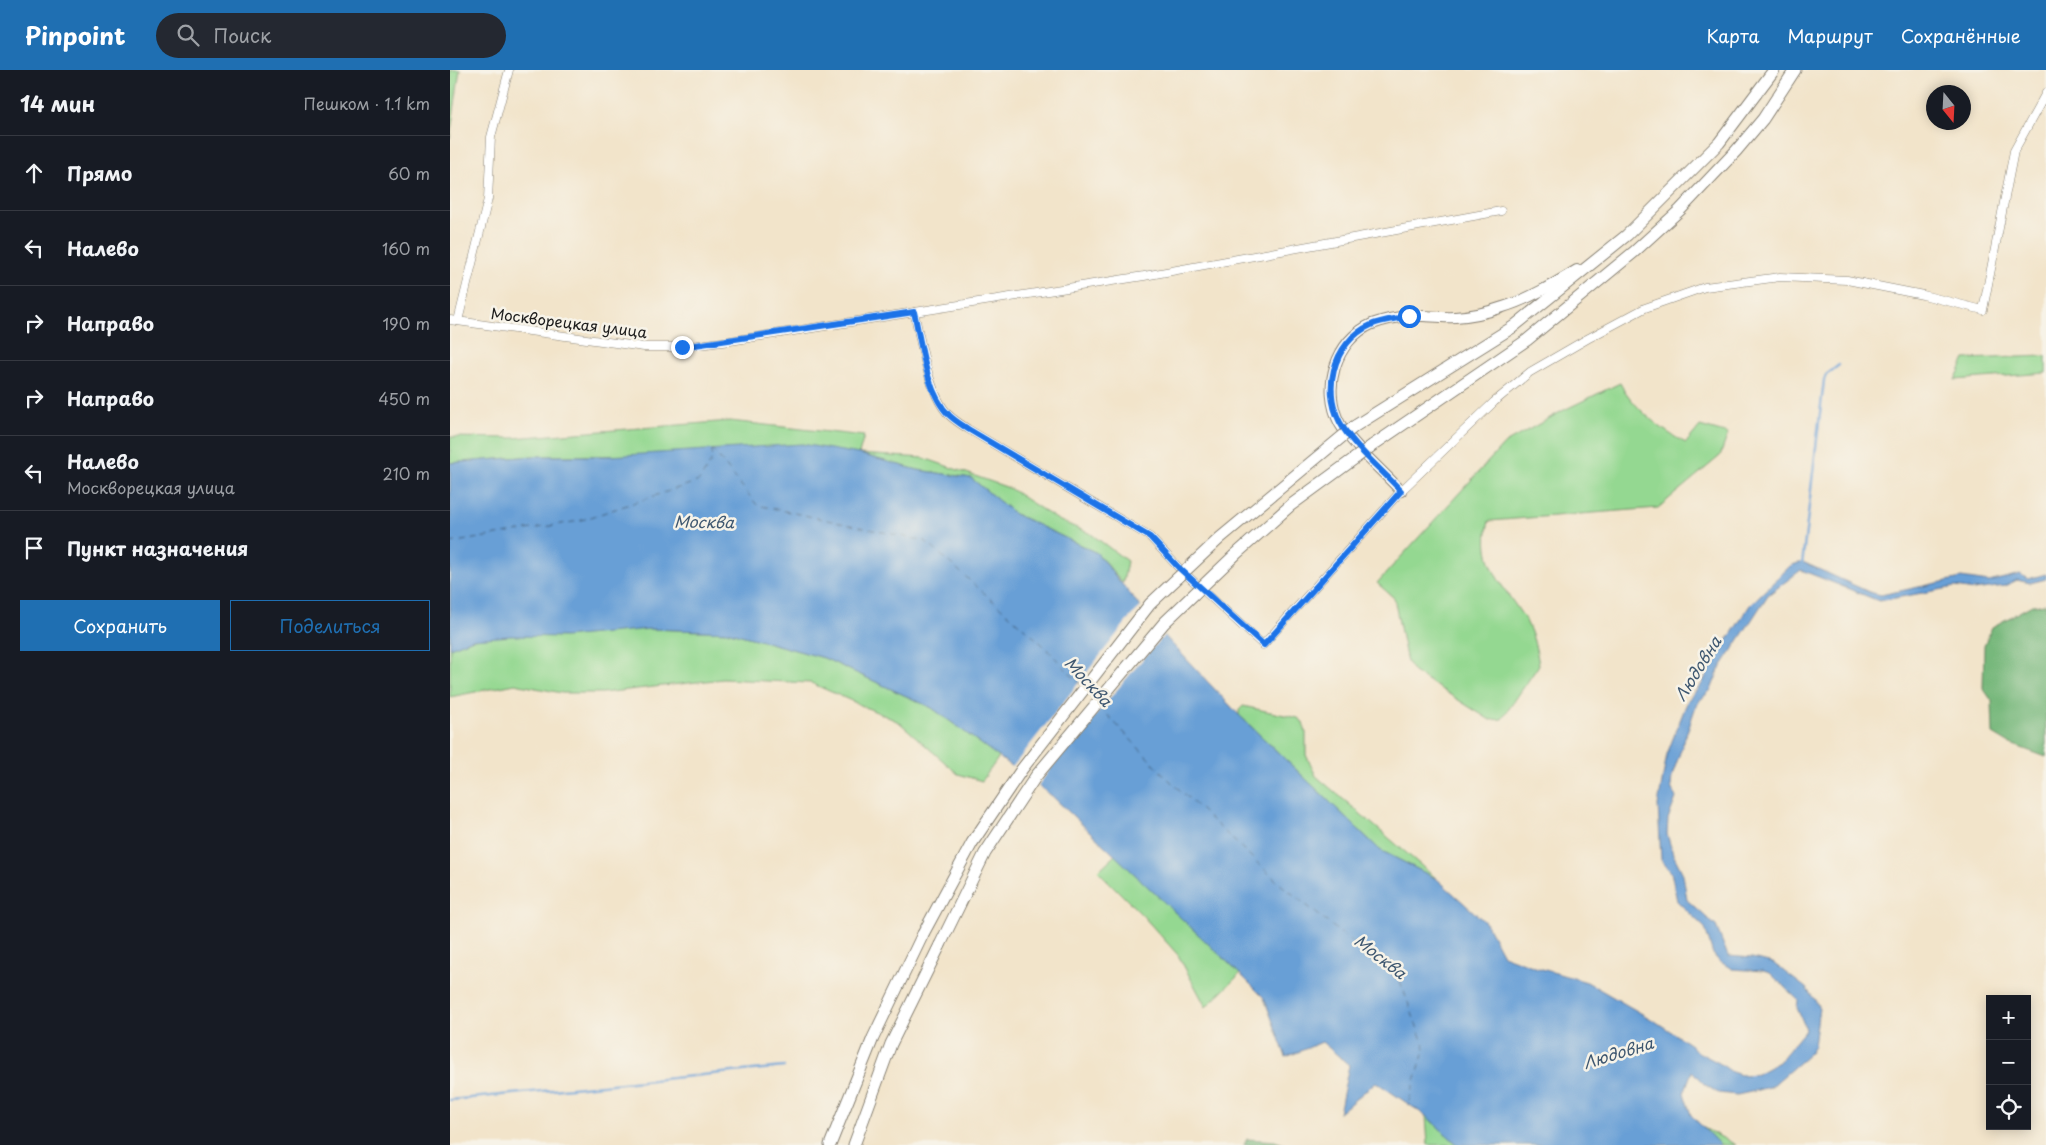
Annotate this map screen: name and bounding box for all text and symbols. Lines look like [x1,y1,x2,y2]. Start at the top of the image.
search box [156,13,506,58]
text: Pinpoint [25,17,126,53]
icon: search [174,21,202,49]
text: Поиск [214,21,271,49]
text: Карта [1707,22,1759,49]
text: Маршрут [1787,22,1873,49]
text: Сохранённые [1901,22,2021,49]
north arrow [1926,85,1971,130]
text: 14 мин [20,87,95,119]
text: Пешком · 1.1 km [304,91,430,115]
icon: ahead [20,159,48,187]
text: Прямо [67,159,132,187]
text: 60 m [388,161,430,185]
icon: left [20,234,48,262]
text: Налево [67,234,139,262]
text: 160 m [382,236,430,260]
street label: Москворецкая улица [490,301,649,343]
route start [1398,305,1421,328]
icon: right [20,309,48,337]
text: Направо [67,309,154,337]
text: 190 m [382,311,430,335]
route end [671,336,694,359]
icon: right [20,384,48,412]
text: Направо [67,384,154,412]
text: 450 m [378,386,430,410]
text: Налево [67,447,139,475]
icon: left [20,459,48,487]
text: 210 m [382,461,430,485]
text: Москворецкая улица [67,475,235,499]
water label: Москва [674,508,735,534]
icon: arrive [20,534,48,562]
text: Пункт назначения [67,534,248,562]
button: Сохранить [20,600,220,651]
button: Поделиться [230,600,430,651]
water label: Людовна [1668,630,1727,705]
water label: Москва [1060,651,1119,712]
water label: Москва [1350,928,1413,985]
map controls [1986,995,2031,1130]
button: + [1986,995,2031,1040]
water label: Людовна [1580,1030,1657,1074]
button: − [1986,1040,2031,1085]
button: locate [1986,1085,2031,1130]

